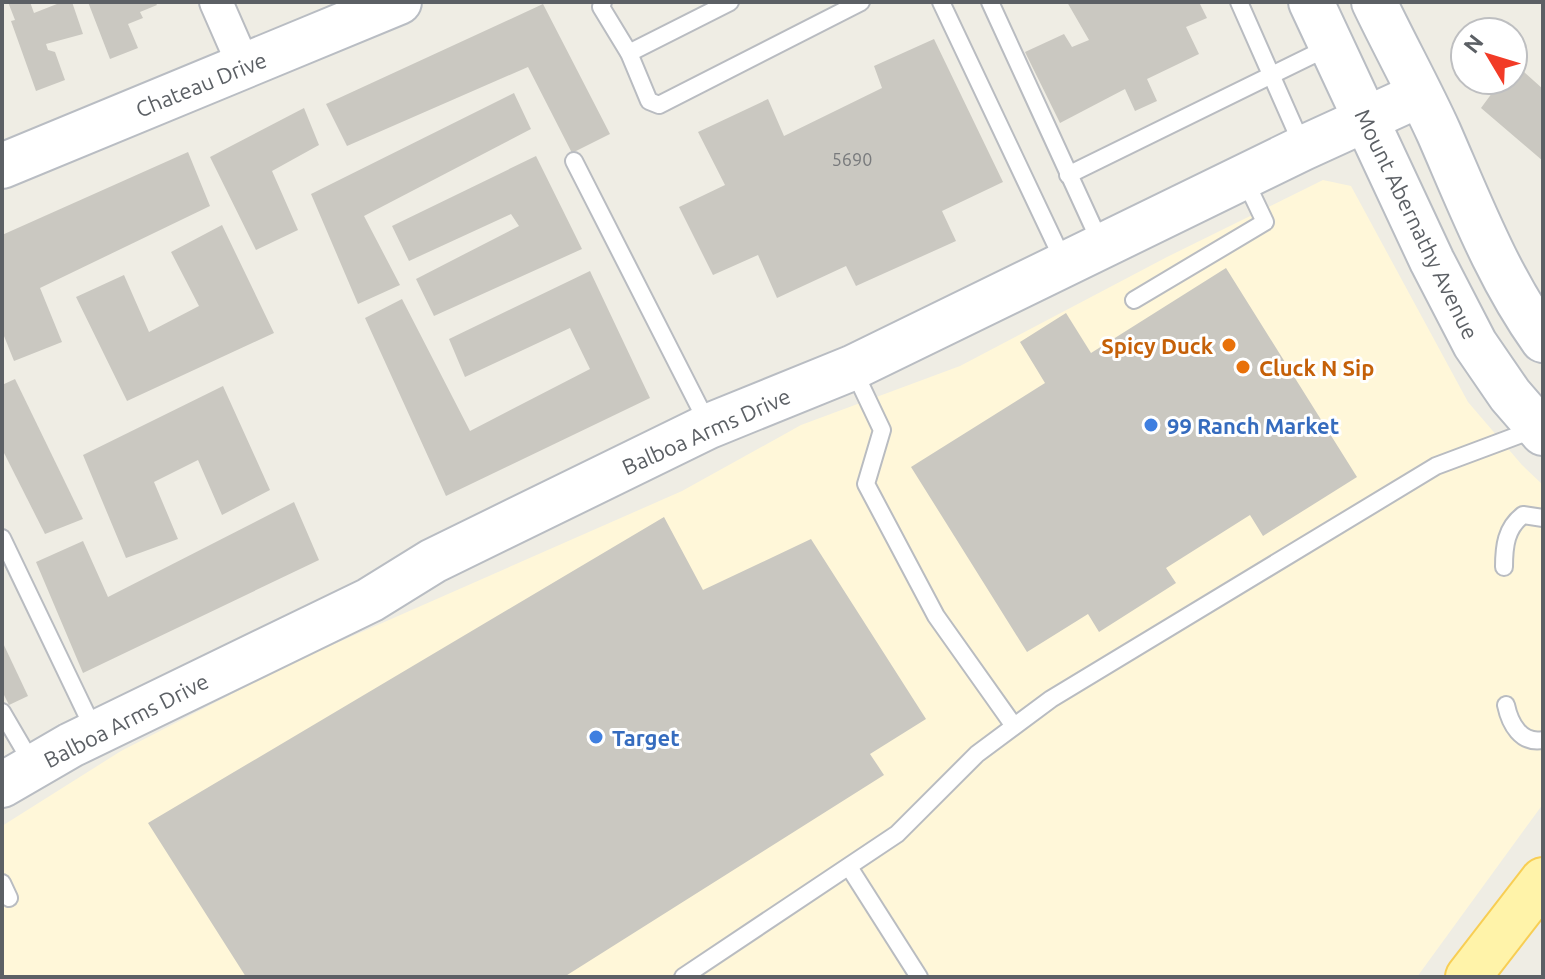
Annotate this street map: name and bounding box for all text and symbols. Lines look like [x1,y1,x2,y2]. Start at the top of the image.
north arrow [1449,16,1529,96]
text: N [1458,29,1488,58]
street label: Chateau Drive [132,46,270,122]
street label: Mount Abernathy Avenue [1350,105,1484,343]
house number: 5690 [832,149,872,169]
place label: Spicy Duck [1101,333,1214,358]
marker: Spicy Duck [1220,336,1238,354]
place label: Cluck N Sip [1259,355,1374,380]
marker: Cluck N Sip [1234,358,1252,376]
street label: Balboa Arms Drive [618,383,794,479]
place label: 99 Ranch Market [1167,413,1339,438]
marker: 99 Ranch Market [1142,416,1160,434]
street label: Balboa Arms Drive [40,668,212,772]
place label: Target [612,725,680,750]
marker: Target [587,728,605,746]

